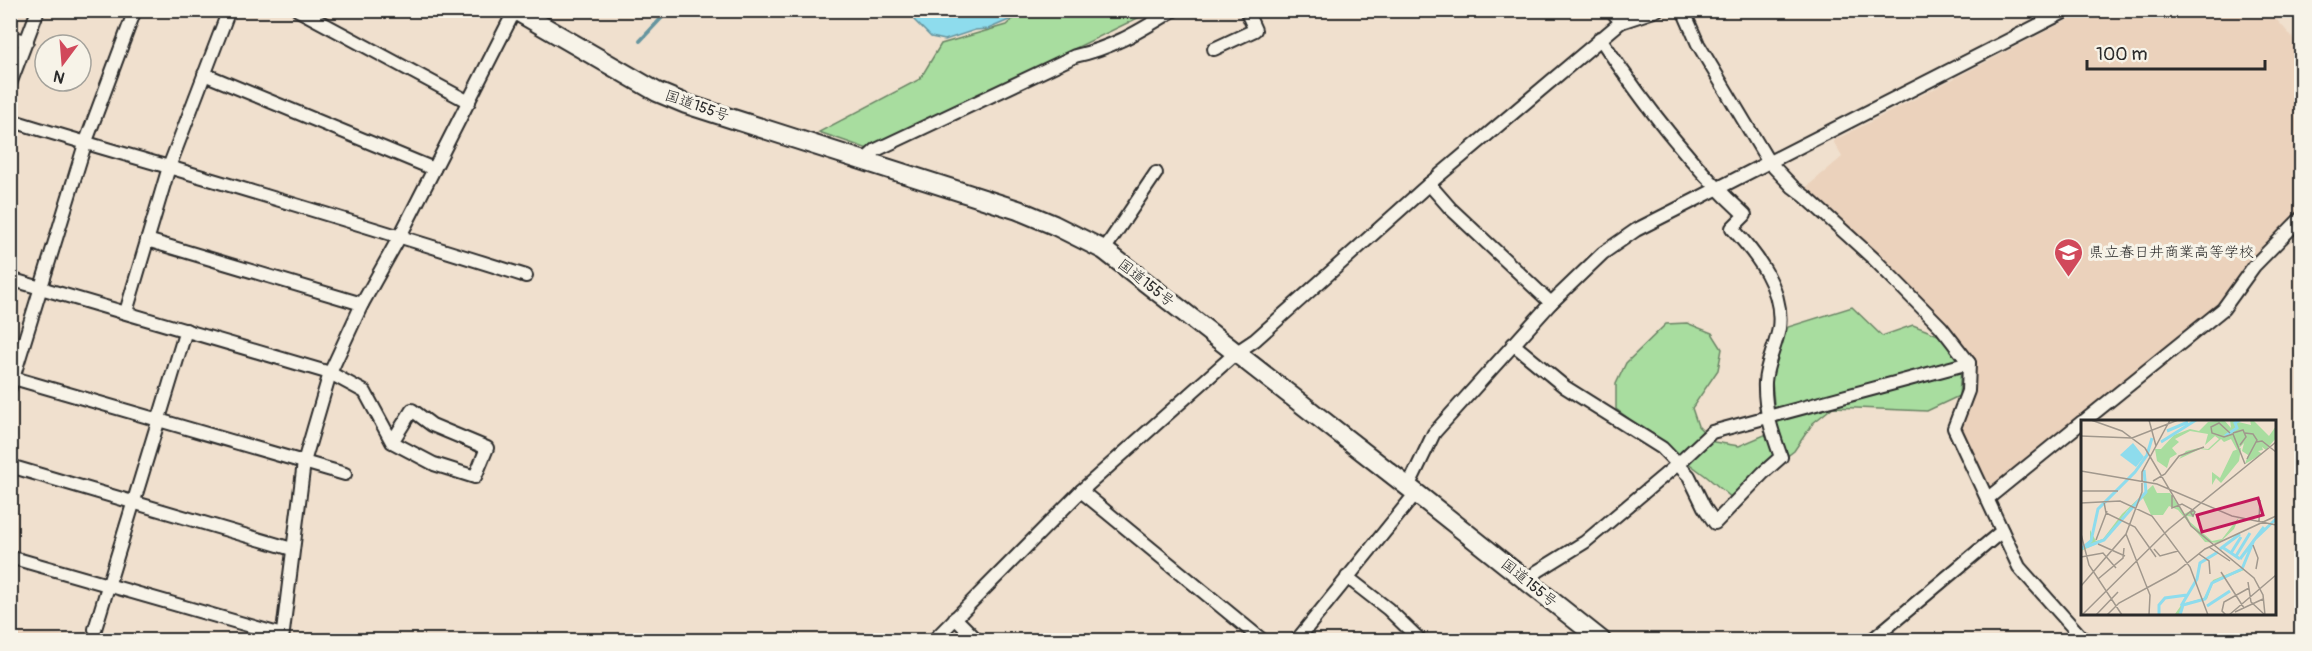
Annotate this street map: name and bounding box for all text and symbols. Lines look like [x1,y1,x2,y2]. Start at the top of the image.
north arrow [33,33,93,93]
scale bar [2087,33,2266,71]
text: 100 m [2096,43,2148,66]
text: N [51,65,67,88]
street label: 国道155号 [662,86,732,126]
school or university icon: 県立春日井商業高等学校 [2052,236,2084,278]
place label: 県立春日井商業高等学校 [2089,243,2254,262]
street label: 国道155号 [1114,255,1178,311]
inset map [2081,420,2276,615]
street label: 国道155号 [1497,554,1561,612]

